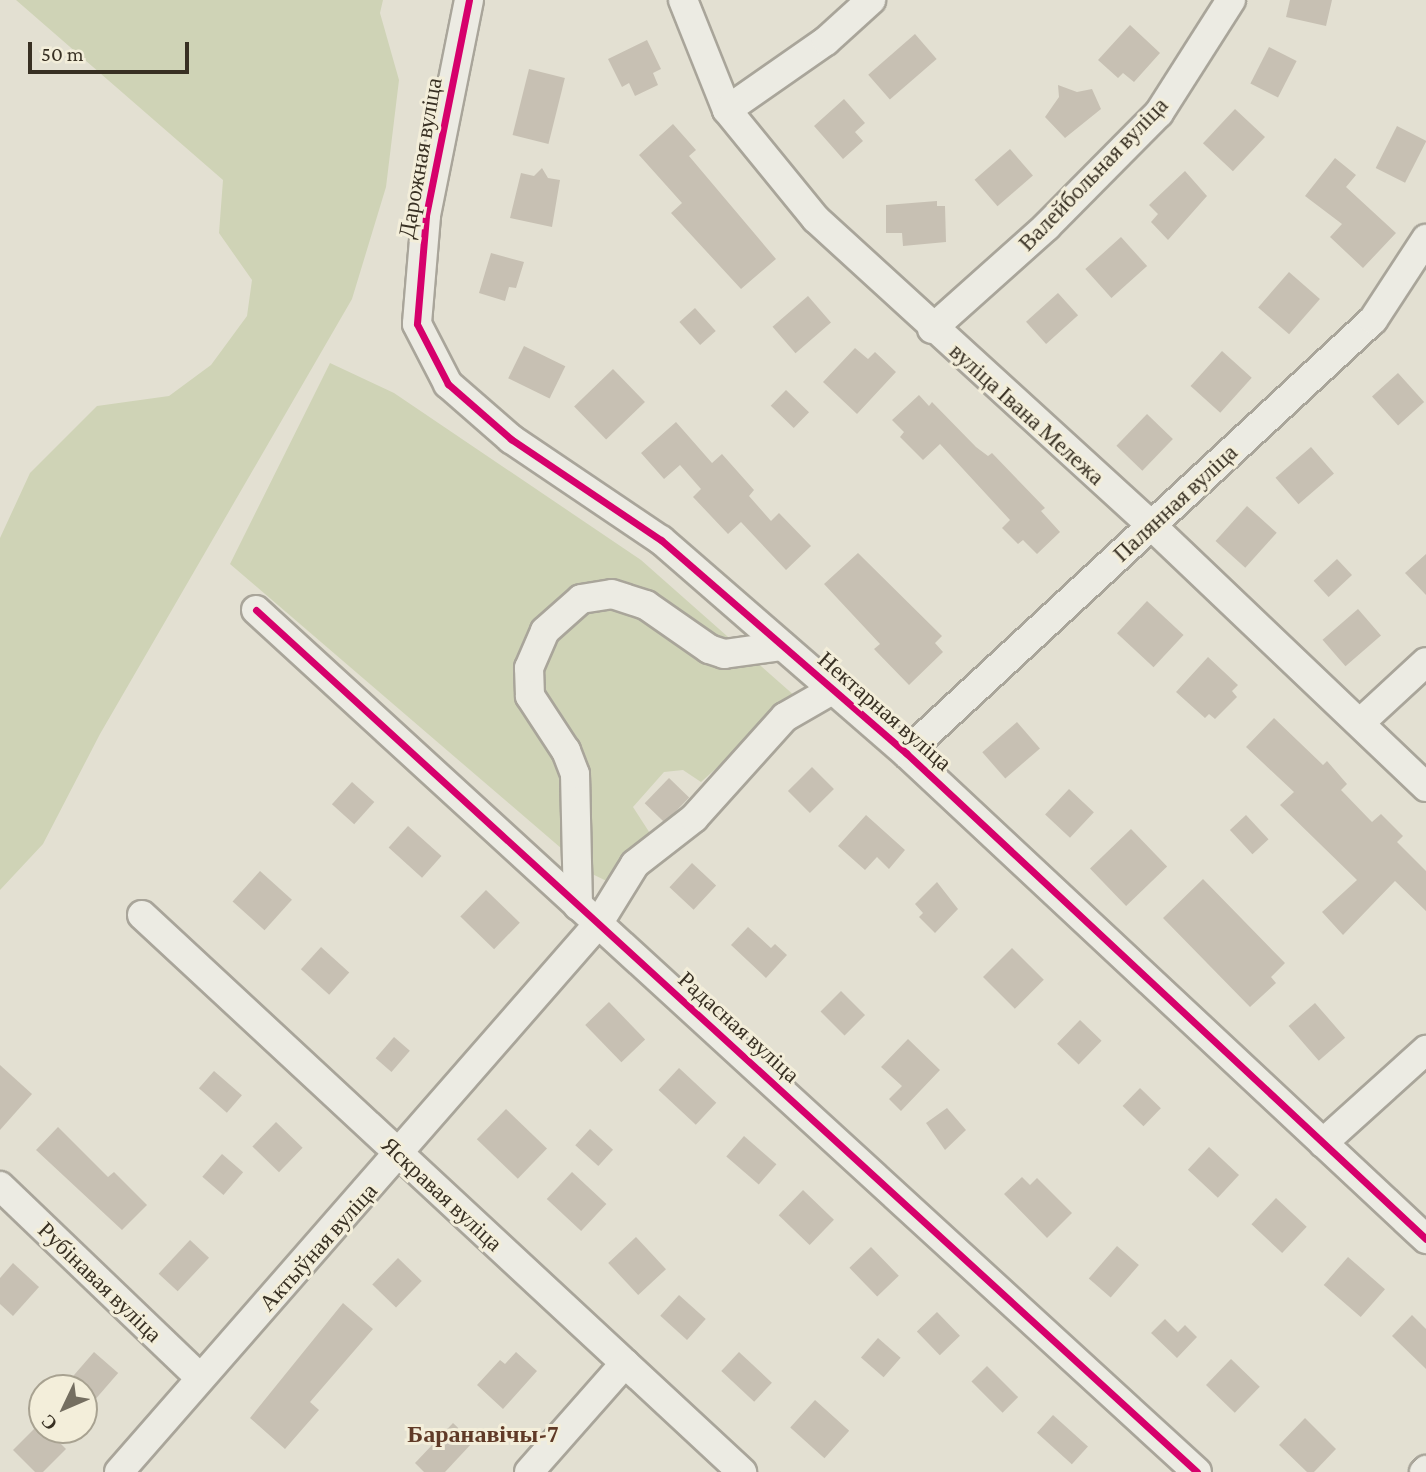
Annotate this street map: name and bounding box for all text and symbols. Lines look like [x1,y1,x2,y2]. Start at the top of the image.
scale bar [32,28,192,72]
text: 50 m [41,42,84,66]
street label: Дарожная вуліца [392,76,448,240]
street label: Валейбольная вуліца [1013,91,1173,257]
street label: вуліца Івана Мележа [944,337,1110,491]
street label: Палянная вуліца [1107,438,1243,568]
street label: Нектарная вуліца [813,645,957,777]
street label: Радасная вуліца [673,965,805,1089]
street label: Яскравая вуліца [376,1131,508,1257]
street label: Актыўная вуліца [253,1177,383,1317]
street label: Рубінавая вуліца [32,1216,168,1348]
north arrow [28,1374,98,1444]
text: С [37,1410,61,1435]
district label: Баранавічы-7 [407,1420,559,1448]

